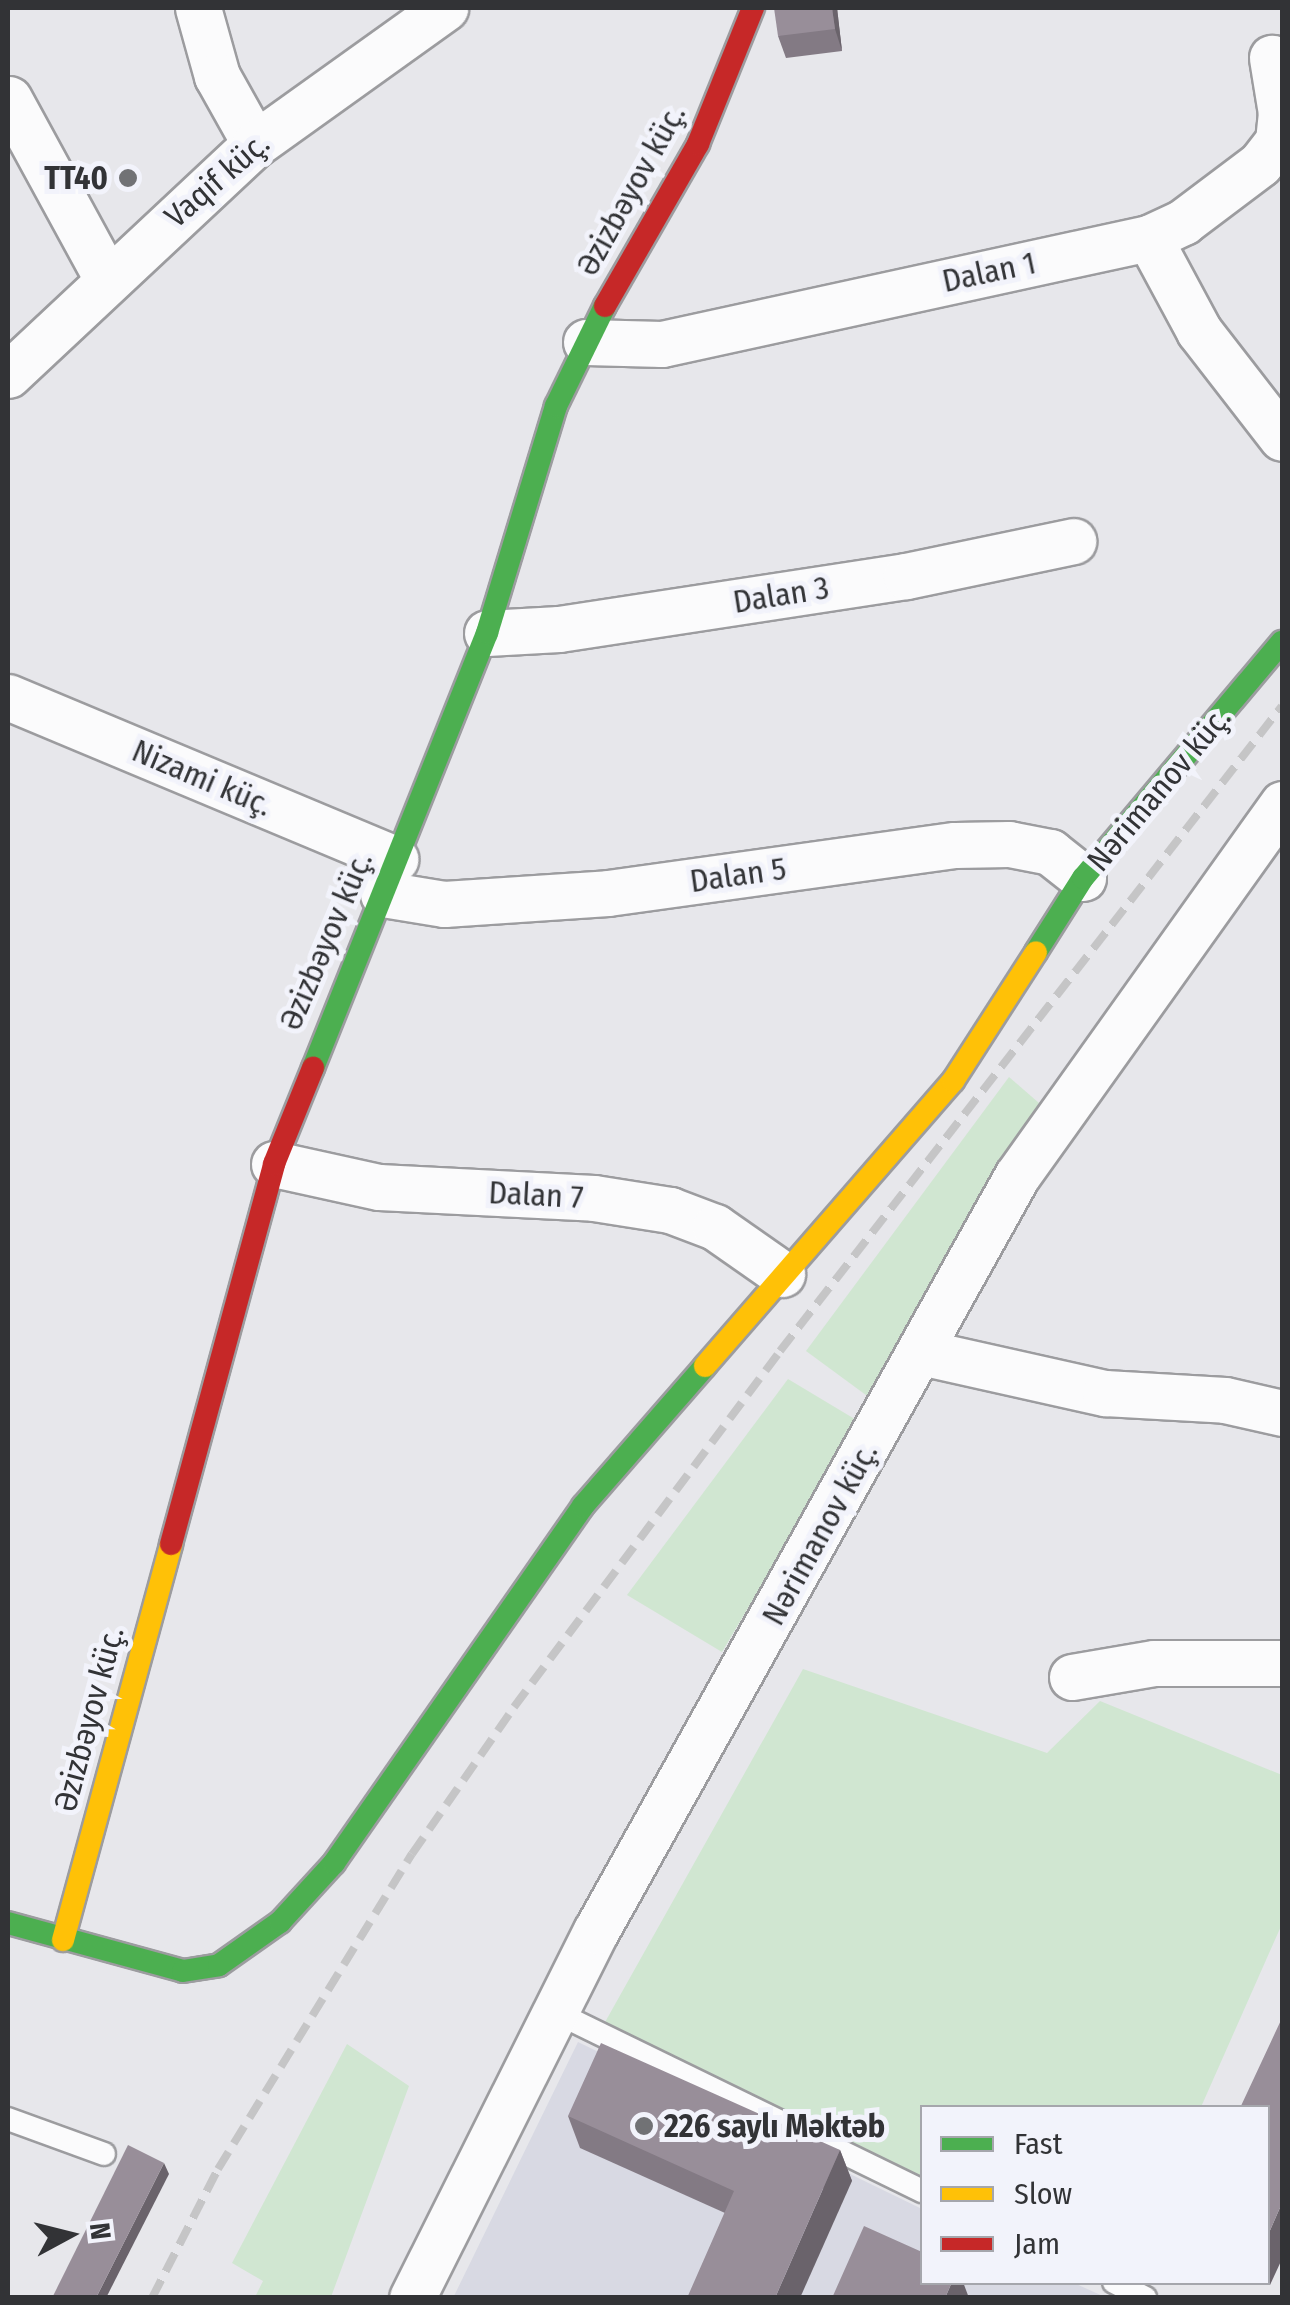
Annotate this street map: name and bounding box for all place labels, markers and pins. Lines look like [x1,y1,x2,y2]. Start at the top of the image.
place label: TT40 [44,159,108,197]
marker: TT40 [117,167,139,189]
place label: 226 saylı Məktəb [664,2107,885,2145]
marker: 226 saylı Məktəb [633,2115,655,2137]

